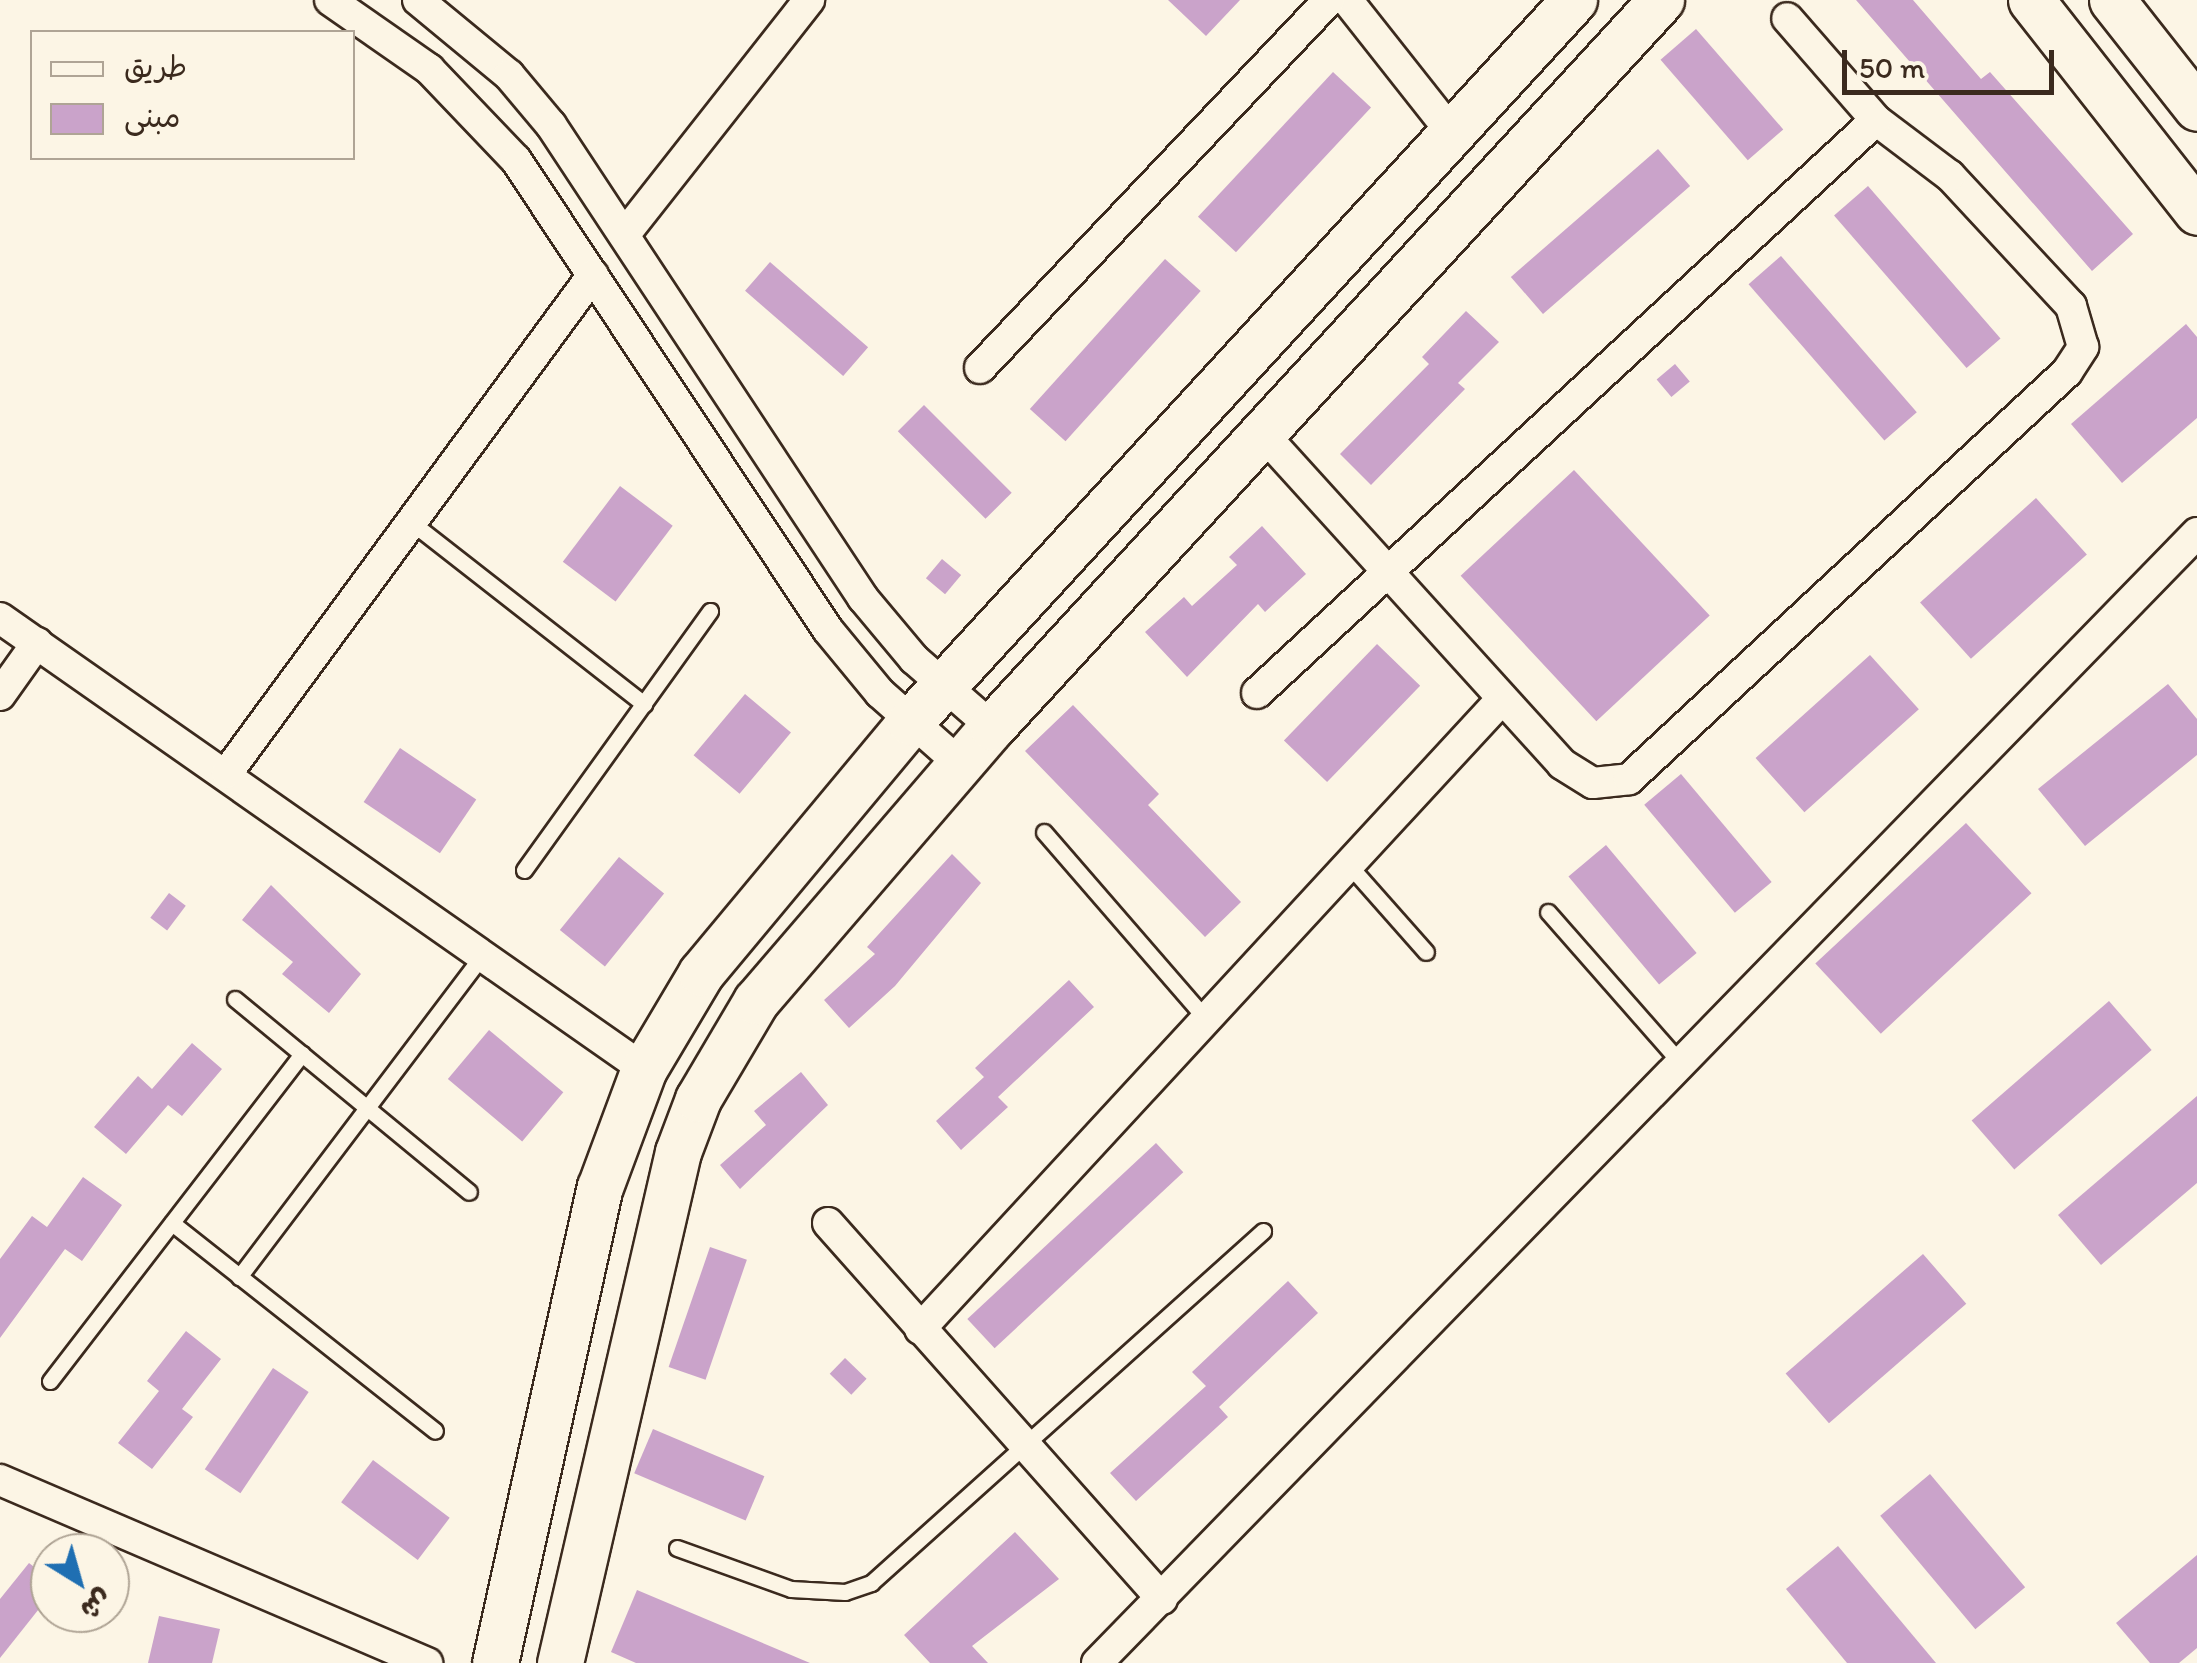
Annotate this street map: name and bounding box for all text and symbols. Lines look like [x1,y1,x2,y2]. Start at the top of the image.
legend [30,30,355,160]
scale bar [1847,30,2060,92]
text: طريق [124,48,187,85]
text: 50 m [1859,49,1925,86]
text: مبنى [124,98,180,135]
north arrow [30,1533,130,1633]
text: ش [74,1583,119,1628]

